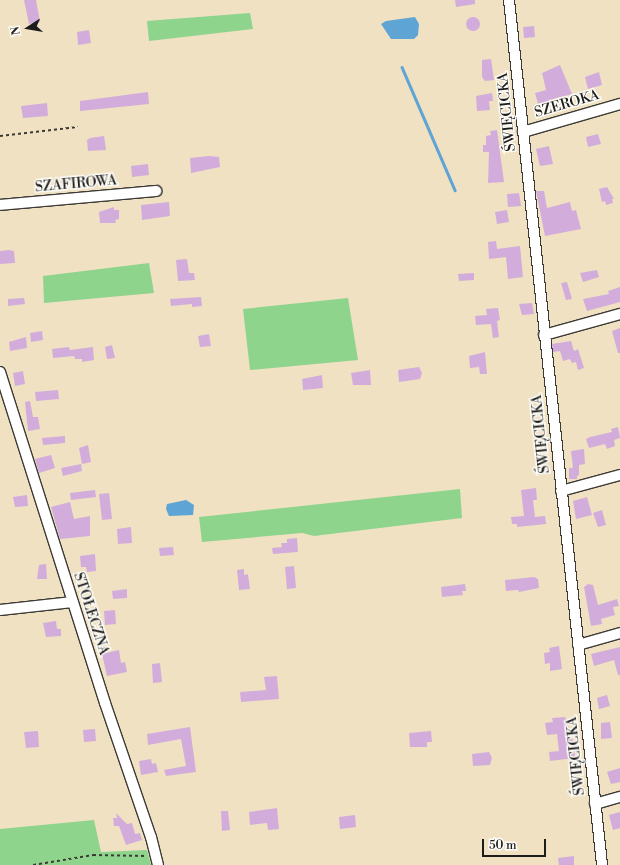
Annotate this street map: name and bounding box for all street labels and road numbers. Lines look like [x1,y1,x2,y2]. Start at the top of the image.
street label: ŚWIĘCICKA [495,72,519,152]
street label: SZEROKA [533,87,601,121]
street label: SZAFIROWA [34,172,118,196]
street label: ŚWIĘCICKA [529,394,553,474]
street label: STOŁECZNA [70,570,112,658]
street label: ŚWIĘCICKA [564,716,588,796]

